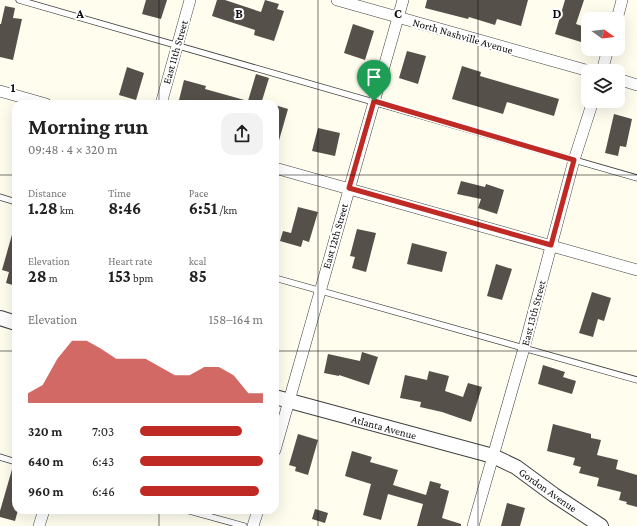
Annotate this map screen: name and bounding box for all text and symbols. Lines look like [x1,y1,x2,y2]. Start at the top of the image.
text: A [75,6,84,21]
text: B [235,6,243,21]
text: C [394,6,402,21]
text: D [553,6,562,21]
north arrow [581,12,625,56]
map controls [581,12,625,108]
street label: North Nashville Avenue [412,16,515,56]
street label: East 11th Street [160,18,190,85]
pin [357,60,391,101]
button: layers [581,64,625,108]
icon: arrive [363,66,385,88]
text: 1 [11,80,16,95]
button: share [221,113,263,155]
text: Morning run [28,114,148,139]
text: 09:48 · 4 × 320 m [28,142,117,157]
text: Distance [28,187,66,199]
text: Time [108,187,131,199]
text: Pace [189,187,208,199]
text: 1.28 [28,199,58,218]
text: 8:46 [108,199,141,218]
text: 6:51 [189,199,217,218]
street label: East 12th Street [320,202,350,270]
text: km [58,204,74,216]
text: /km [217,204,237,216]
text: Elevation [28,255,70,267]
text: Heart rate [108,255,152,267]
text: kcal [189,255,206,267]
text: 28 [28,267,47,286]
text: 153 [108,267,131,286]
text: 85 [189,267,207,286]
text: m [47,272,57,284]
text: bpm [131,272,153,284]
street label: East 13th Street [518,279,548,347]
text: Elevation [28,312,77,327]
text: 158–164 m [209,312,263,327]
street label: Atlanta Avenue [350,413,418,441]
text: 320 m [28,424,62,439]
text: 7:03 [92,424,114,439]
text: 640 m [28,454,64,469]
text: 6:43 [92,454,114,469]
street label: Gordon Avenue [517,466,579,514]
text: 960 m [28,484,64,499]
text: 6:46 [92,484,115,499]

